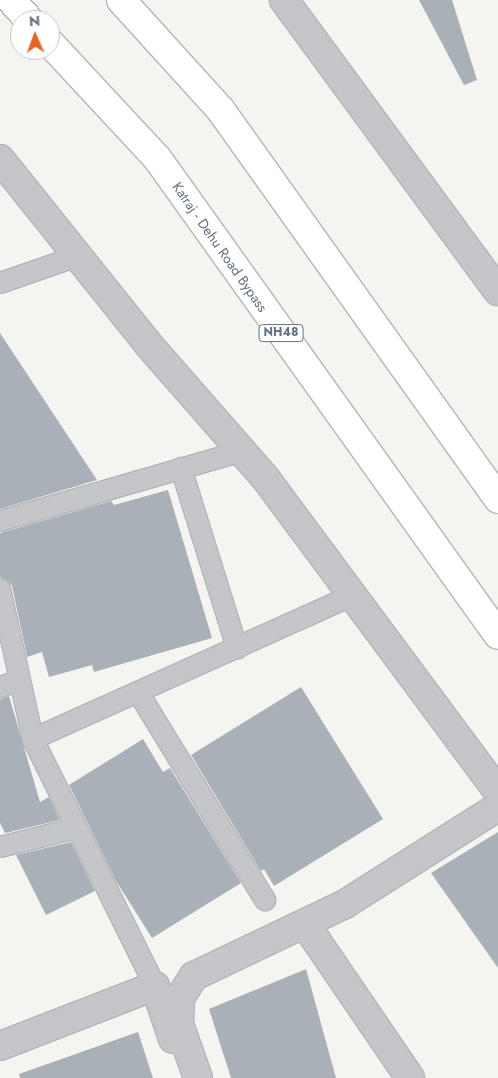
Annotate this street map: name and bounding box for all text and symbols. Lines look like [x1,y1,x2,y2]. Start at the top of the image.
north arrow [10,10,60,60]
text: N [29,11,40,31]
street label: Katraj - Dehu Road Bypass [169,179,271,315]
road number: NH48 [258,323,304,342]

